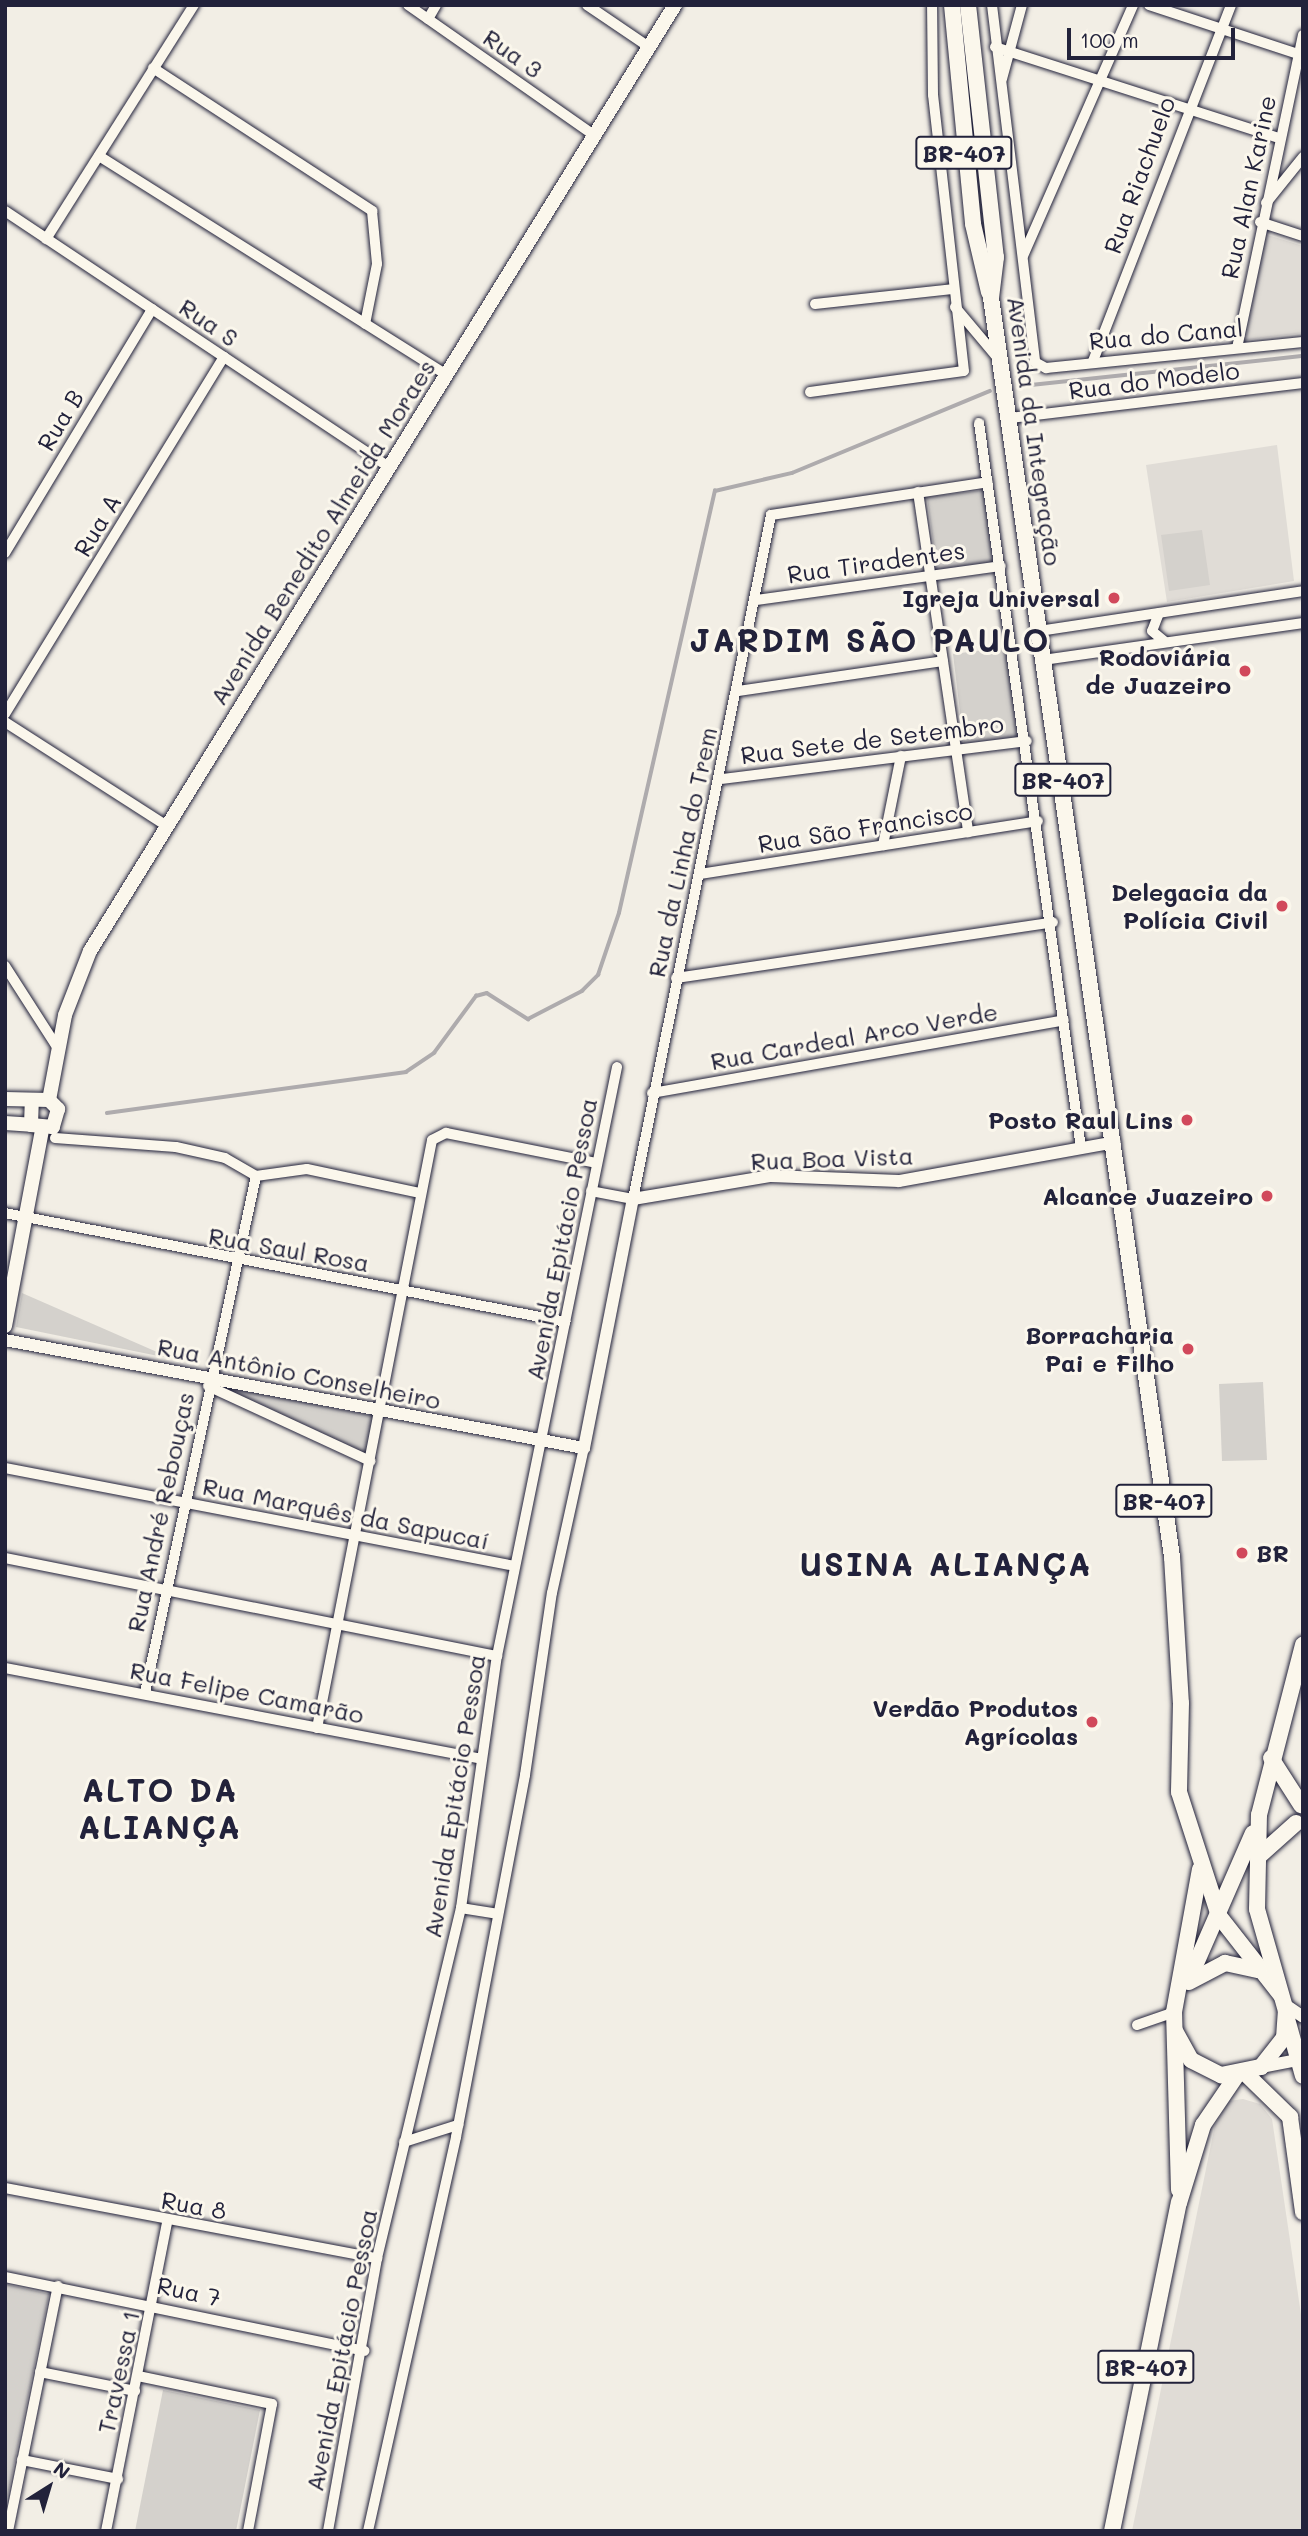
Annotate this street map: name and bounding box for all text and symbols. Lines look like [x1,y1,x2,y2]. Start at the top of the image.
scale bar [1070,14,1238,58]
street label: Rua 3 [478,23,548,83]
text: 100 m [1080,26,1139,53]
street label: Rua Riachuelo [1097,93,1181,257]
street label: Rua Alan Karine [1214,93,1282,281]
road number: BR-407 [915,134,1013,172]
street label: Rua S [174,292,244,352]
street label: Avenida da Integração [1002,295,1068,567]
street label: Rua do Canal [1088,313,1244,355]
street label: Avenida Benedito Almeida Moraes [203,354,441,710]
street label: Rua do Modelo [1067,355,1241,405]
street label: Rua B [31,384,89,456]
street label: Rua A [67,489,127,561]
street label: Rua Tiradentes [785,535,967,589]
place label: Igreja Universal [902,584,1100,612]
marker: Igreja Universal [1106,590,1122,606]
district label: JARDIM SÃO PAULO [691,620,1049,658]
place label: Rodoviária de Juazeiro [1086,643,1231,699]
marker: Rodoviária de Juazeiro [1237,663,1253,679]
street label: Rua Sete de Setembro [739,709,1005,769]
street label: Rua da Linha do Trem [641,724,723,980]
road number: BR-407 [1014,760,1112,800]
street label: Rua São Francisco [756,796,974,858]
place label: Delegacia da Polícia Civil [1111,878,1268,934]
marker: Delegacia da Polícia Civil [1274,898,1290,914]
street label: Rua Cardeal Arco Verde [708,997,1000,1075]
street label: Avenida Epitácio Pessoa [519,1095,603,1383]
place label: Posto Raul Lins [988,1106,1173,1134]
marker: Posto Raul Lins [1179,1112,1195,1128]
street label: Rua Boa Vista [750,1141,914,1175]
place label: Alcance Juazeiro [1042,1182,1253,1210]
marker: Alcance Juazeiro [1259,1188,1275,1204]
street label: Rua Saul Rosa [206,1221,372,1277]
place label: Borracharia Pai e Filho [1025,1321,1174,1377]
street label: Rua Antônio Conselheiro [155,1331,443,1415]
marker: Borracharia Pai e Filho [1180,1341,1196,1357]
street label: Rua André Rebouças [121,1389,199,1635]
street label: Rua Marquês da Sapucaí [200,1471,492,1555]
road number: BR-407 [1115,1482,1213,1520]
place label: BR [1256,1539,1289,1567]
district label: USINA ALIANÇA [801,1544,1091,1582]
marker: BR [1234,1545,1250,1561]
street label: Avenida Epitácio Pessoa [417,1652,491,1940]
street label: Rua Felipe Camarão [128,1655,366,1729]
place label: Verdão Produtos Agrícolas [872,1694,1078,1750]
marker: Verdão Produtos Agrícolas [1084,1714,1100,1730]
district label: ALTO DA ALIANÇA [79,1771,241,1846]
street label: Rua 8 [159,2185,229,2225]
street label: Avenida Epitácio Pessoa [299,2206,383,2494]
street label: Rua 7 [154,2270,224,2312]
street label: Travessa 1 [91,2308,145,2436]
road number: BR-407 [1097,2348,1195,2386]
north arrow [14,2452,84,2522]
text: N [49,2456,75,2484]

